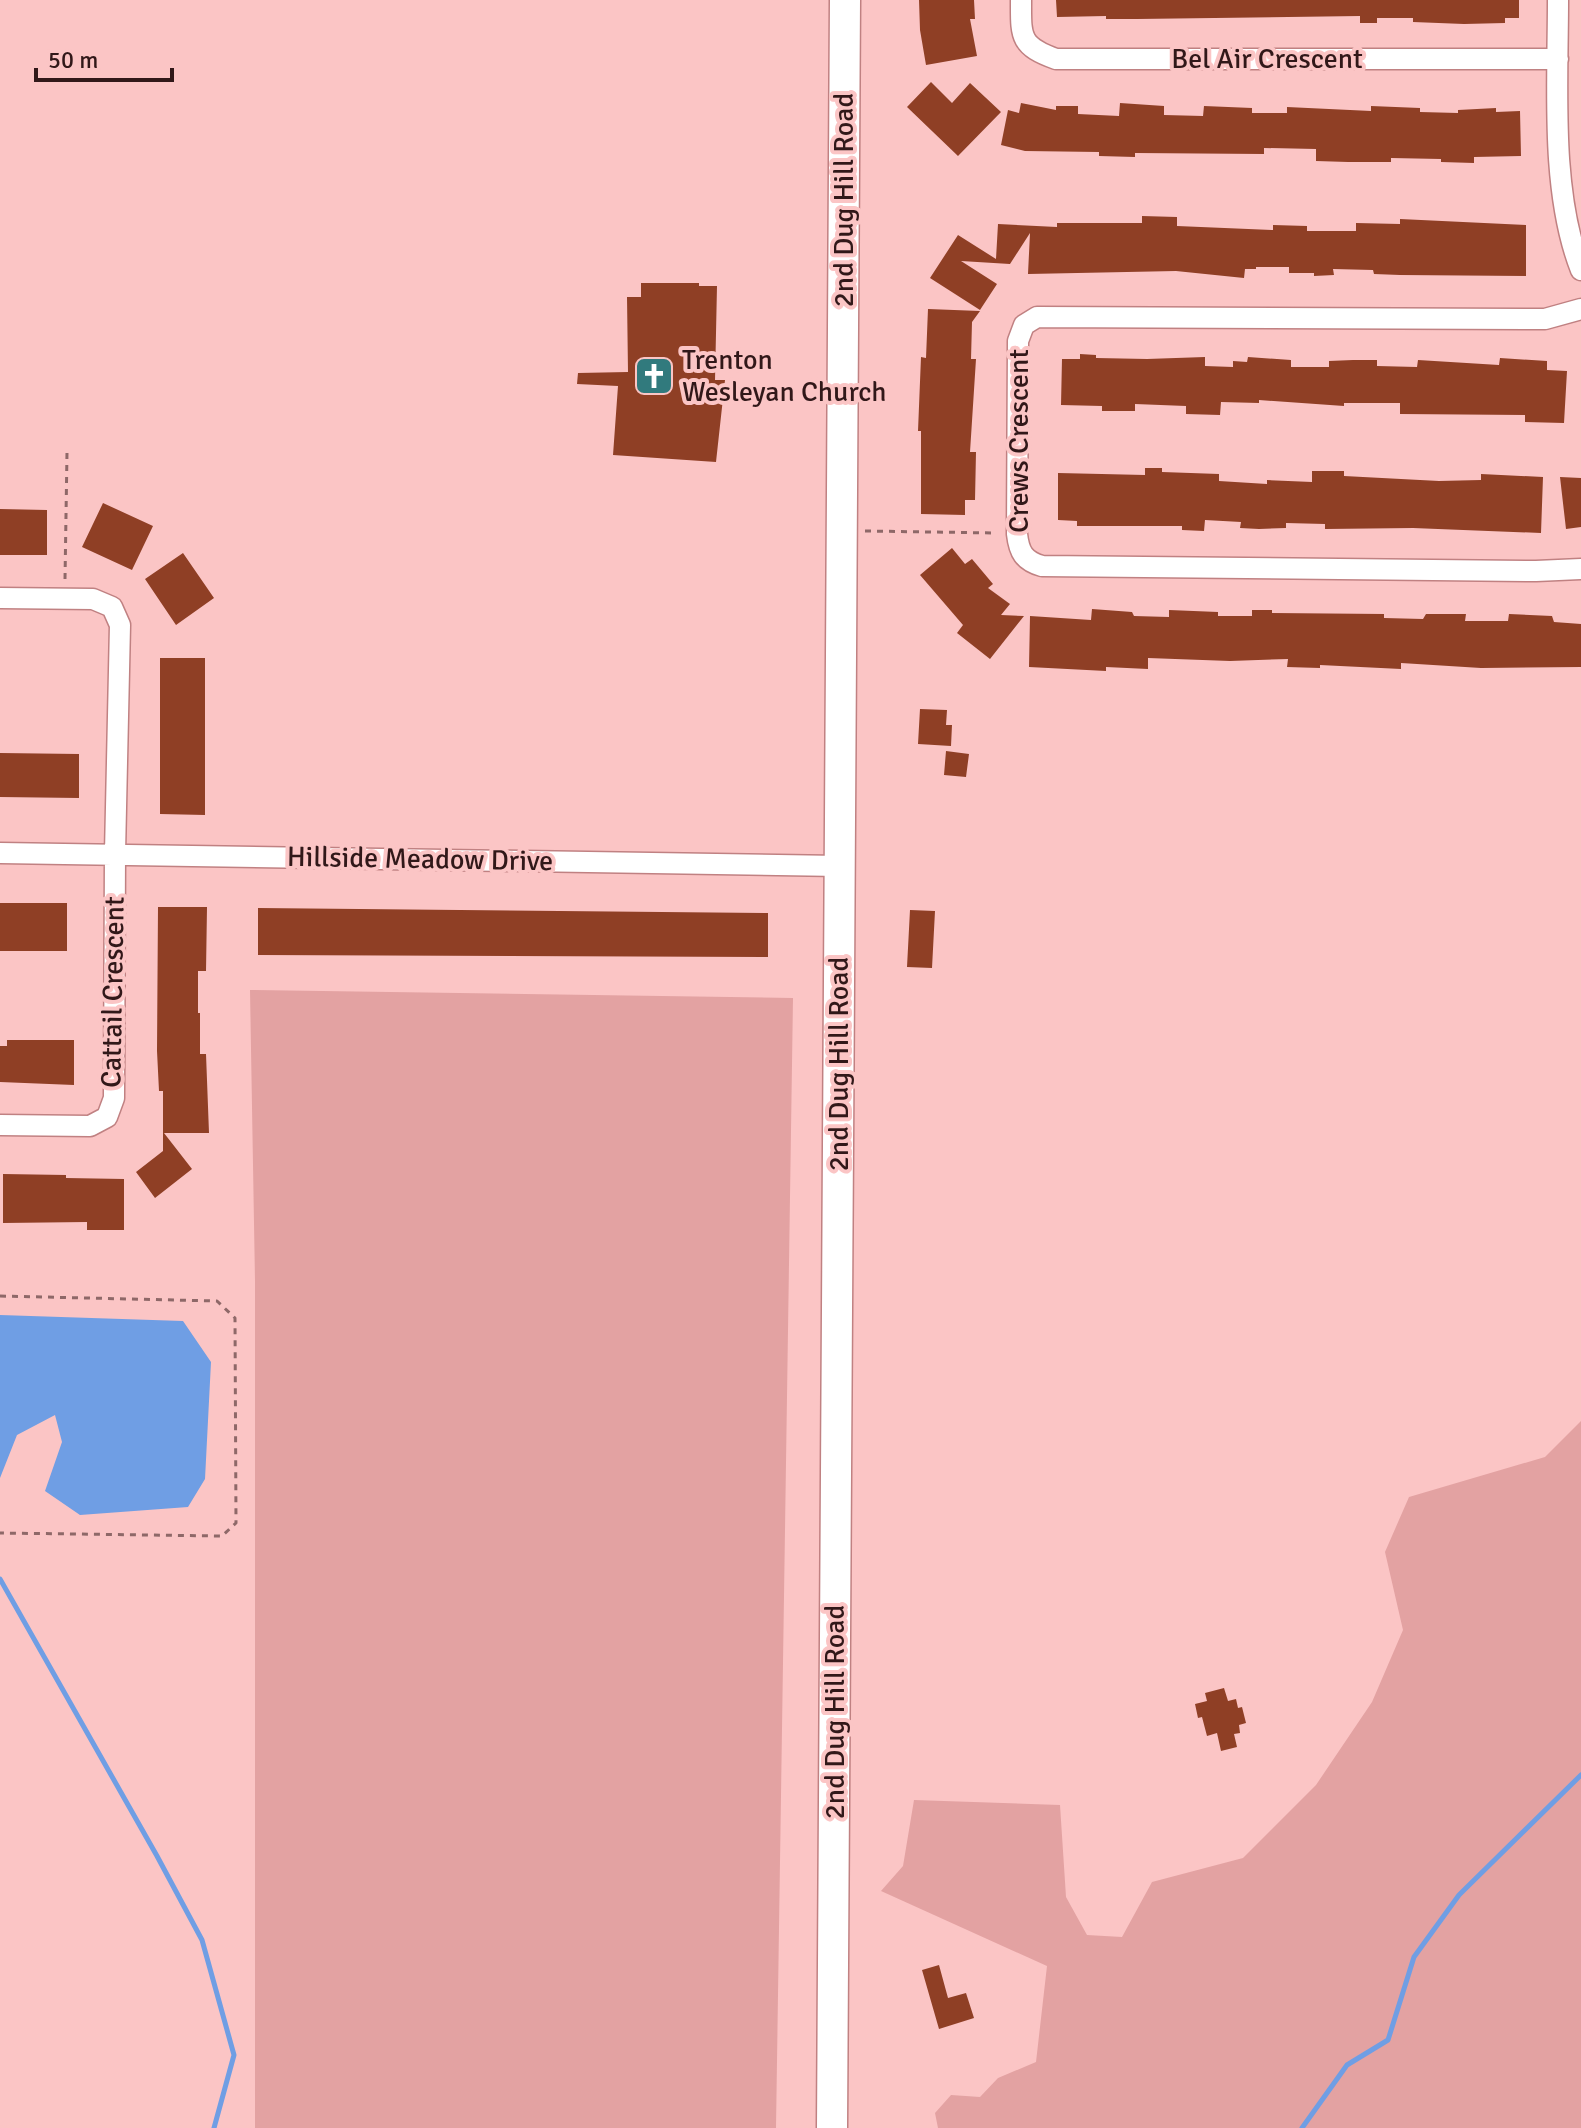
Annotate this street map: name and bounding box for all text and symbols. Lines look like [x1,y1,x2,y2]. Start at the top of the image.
scale bar [36,32,172,82]
street label: Bel Air Crescent [1171,42,1363,76]
text: 50 m [48,45,98,75]
street label: 2nd Dug Hill Road [827,93,861,307]
place label: Trenton Wesleyan Church [682,343,887,409]
street label: Crews Crescent [1002,349,1036,533]
church icon: Trenton Wesleyan Church [633,355,675,397]
street label: Hillside Meadow Drive [287,840,553,878]
street label: Cattail Crescent [94,896,132,1088]
street label: 2nd Dug Hill Road [822,957,856,1171]
street label: 2nd Dug Hill Road [818,1605,852,1819]

